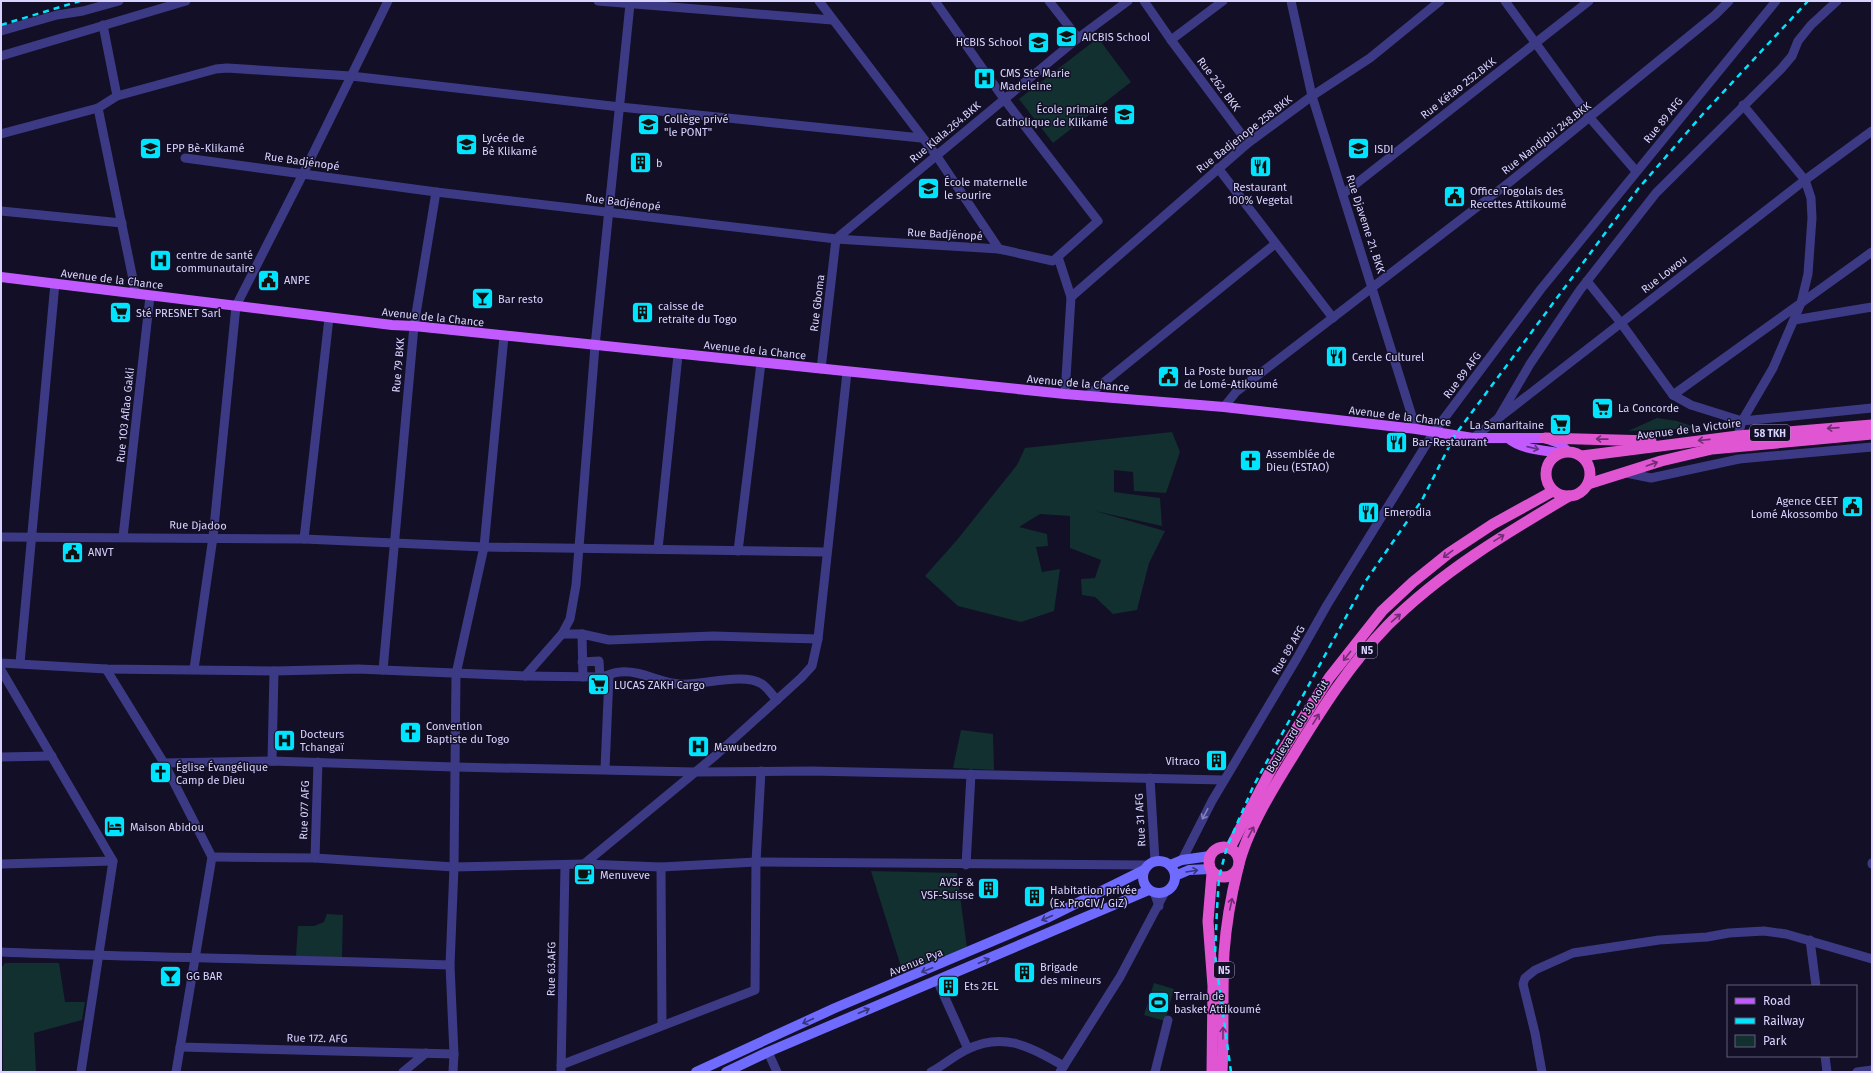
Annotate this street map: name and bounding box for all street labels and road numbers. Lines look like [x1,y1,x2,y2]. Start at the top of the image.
street label: Rue 262. BKK [1194,55,1243,114]
street label: Rue Kétao 252.BKK [1418,55,1499,122]
street label: Rue Badjenope 258.BKK [1194,93,1295,176]
street label: Rue 89 AFG [1641,95,1686,146]
street label: Rue Klala.264.BKK [907,99,984,166]
street label: Rue Nandjobi 248.BKK [1499,99,1594,177]
street label: Rue Badjénopé [264,150,340,173]
street label: Rue Djaveme 21. BKK [1343,173,1388,276]
street label: Rue Badjénopé [585,191,661,214]
street label: Rue Badjénopé [907,226,983,243]
street label: Rue Lowou [1639,253,1690,296]
street label: Avenue de la Chance [60,267,164,292]
street label: Rue Gboma [808,274,827,332]
street label: Avenue de la Chance [381,306,485,329]
street label: Rue 79 BKK [390,337,407,393]
street label: Avenue de la Chance [703,339,807,362]
street label: Rue 89 AFG [1441,349,1484,401]
street label: Rue 1O3 Aflao Gakli [114,367,137,463]
street label: Avenue de la Chance [1026,373,1130,394]
street label: Avenue de la Chance [1348,404,1452,429]
street label: Avenue de la Victoire [1636,417,1742,442]
road number: 58 TKH [1750,425,1790,441]
street label: Rue Djadoo [169,518,227,533]
street label: Rue 89 AFG [1269,623,1308,677]
road number: N5 [1357,642,1377,658]
street label: Boulevard du 30 Août [1264,678,1331,775]
street label: Rue 077 AFG [297,780,312,840]
street label: Rue 31 AFG [1133,793,1148,847]
street label: Rue 63.AFG [545,942,558,996]
street label: Avenue Pya [887,946,945,979]
road number: N5 [1214,962,1234,978]
street label: Rue 172. AFG [286,1031,348,1046]

